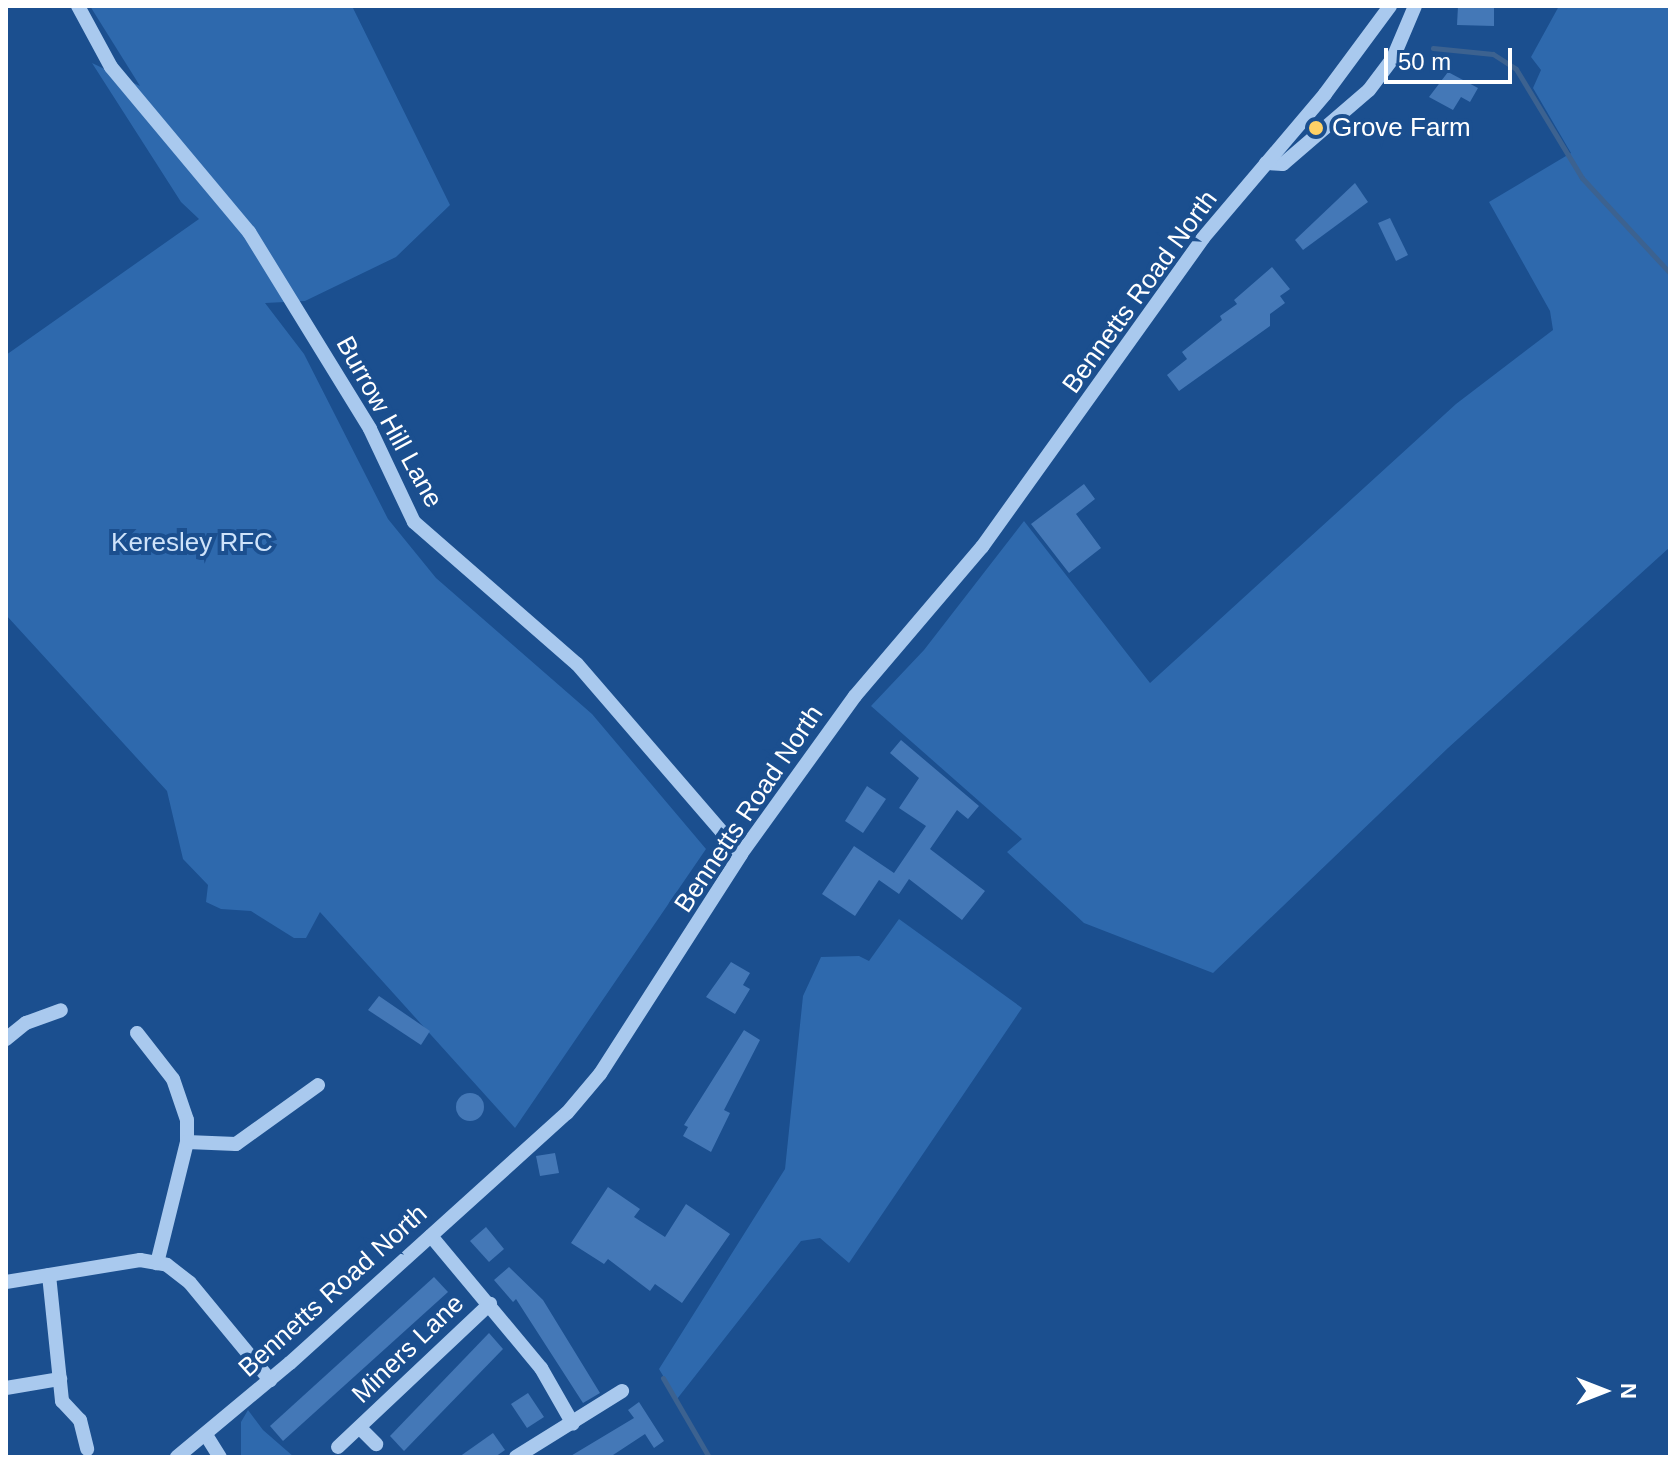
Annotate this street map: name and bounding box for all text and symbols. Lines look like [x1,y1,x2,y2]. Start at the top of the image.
scale bar [1388,32,1516,82]
text: 50 m [1398,48,1451,75]
place label: Grove Farm [1332,112,1471,144]
marker: Grove Farm [1307,119,1325,137]
street label: Bennetts Road North [1056,185,1224,399]
street label: Burrow Hill Lane [329,331,449,513]
park label: Keresley RFC [111,527,273,559]
street label: Bennetts Road North [668,700,830,918]
street label: Bennetts Road North [232,1198,434,1384]
street label: Miners Lane [346,1288,470,1410]
north arrow [1564,1351,1644,1431]
text: N [1616,1383,1641,1399]

